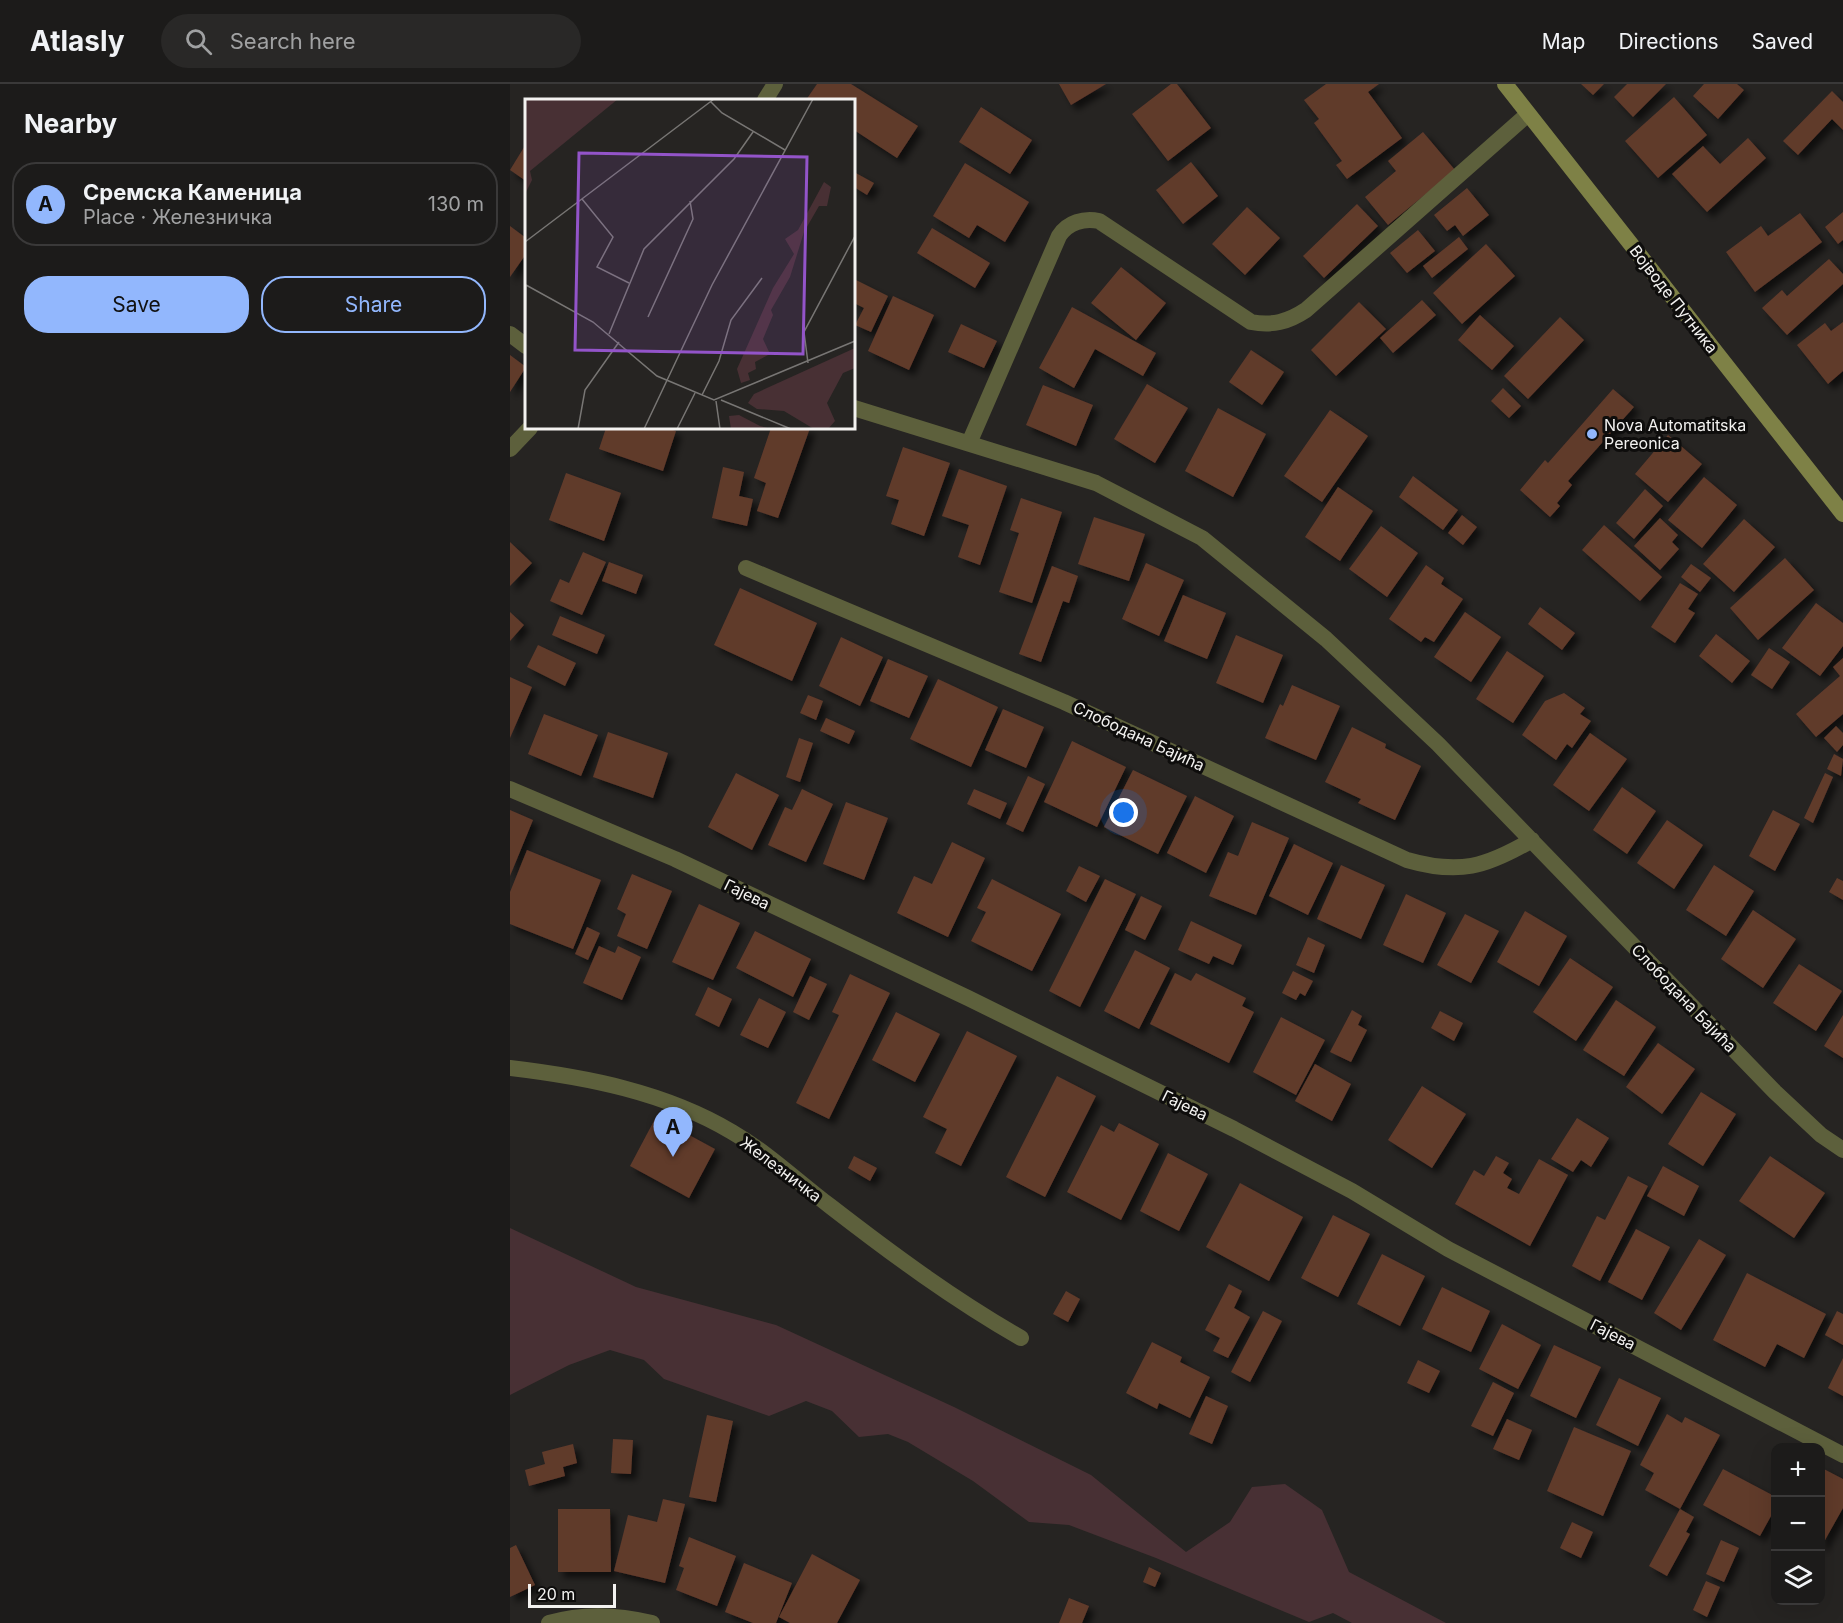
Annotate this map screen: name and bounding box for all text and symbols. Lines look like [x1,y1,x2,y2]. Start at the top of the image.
search box [161,14,581,68]
text: Atlasly [30,24,125,58]
icon: search [182,25,215,58]
text: Search here [230,28,356,54]
text: Map [1542,29,1585,54]
text: Directions [1618,29,1719,54]
text: Saved [1752,29,1813,54]
inset map [525,99,855,429]
text: Nearby [24,108,117,139]
text: Сремска Каменица [83,179,302,205]
text: A [38,192,53,216]
text: 130 m [428,192,484,216]
text: Place · Железничка [83,205,273,229]
street label: Војводе Путника [1626,241,1722,357]
button: Save [24,276,249,333]
button: Share [261,276,486,333]
place label: Nova Automatitska Pereonica [1604,415,1746,453]
marker: Nova Automatitska Pereonica [1585,427,1599,441]
street label: Слободана Бајића [1070,697,1208,775]
your location [1109,798,1138,827]
street label: Гајева [721,874,773,914]
street label: Слободана Бајића [1627,940,1741,1056]
street label: Гајева [1159,1085,1211,1125]
pin: A [654,1108,692,1157]
street label: Железничка [736,1132,826,1206]
street label: Гајева [1587,1314,1639,1354]
map controls [1771,1443,1825,1605]
button: + [1771,1443,1825,1497]
button: − [1771,1497,1825,1551]
button: layers [1771,1551,1825,1605]
scale bar [528,1581,616,1608]
text: 20 m [537,1584,575,1604]

